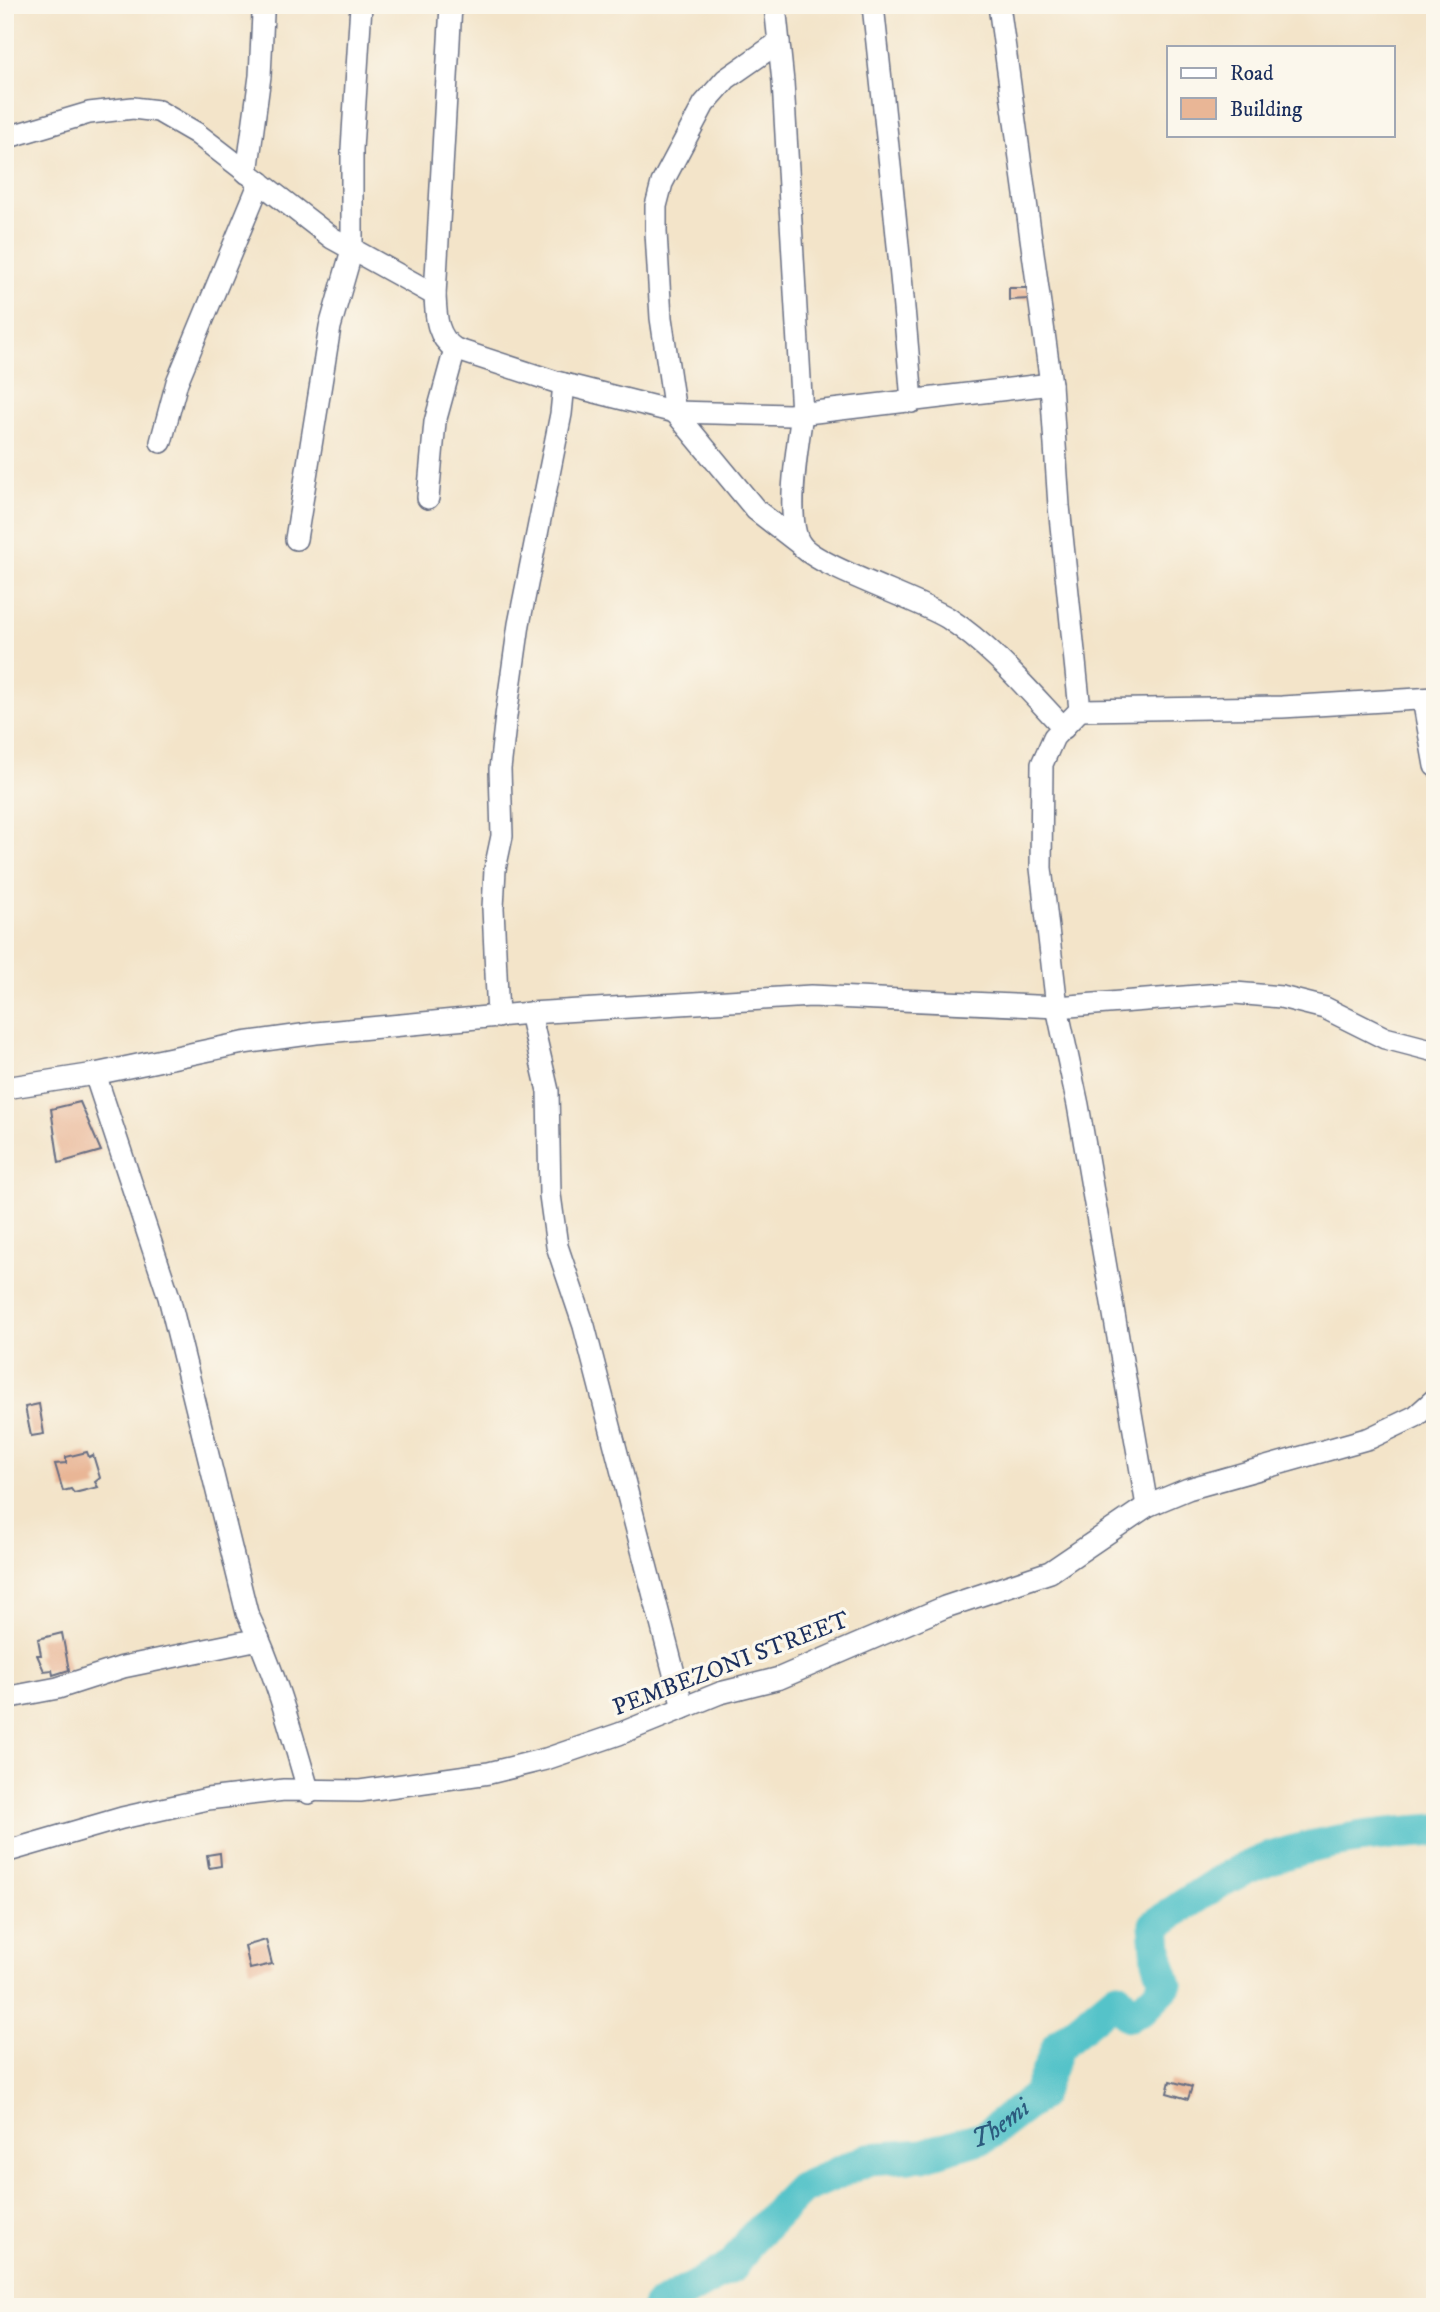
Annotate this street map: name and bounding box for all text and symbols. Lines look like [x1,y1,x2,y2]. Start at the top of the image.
legend [1167,46,1394,136]
text: Road [1230,61,1274,87]
text: Building [1230,97,1303,123]
street label: PEMBEZONI STREET [609,1605,853,1723]
water label: Themi [967,2090,1038,2156]

